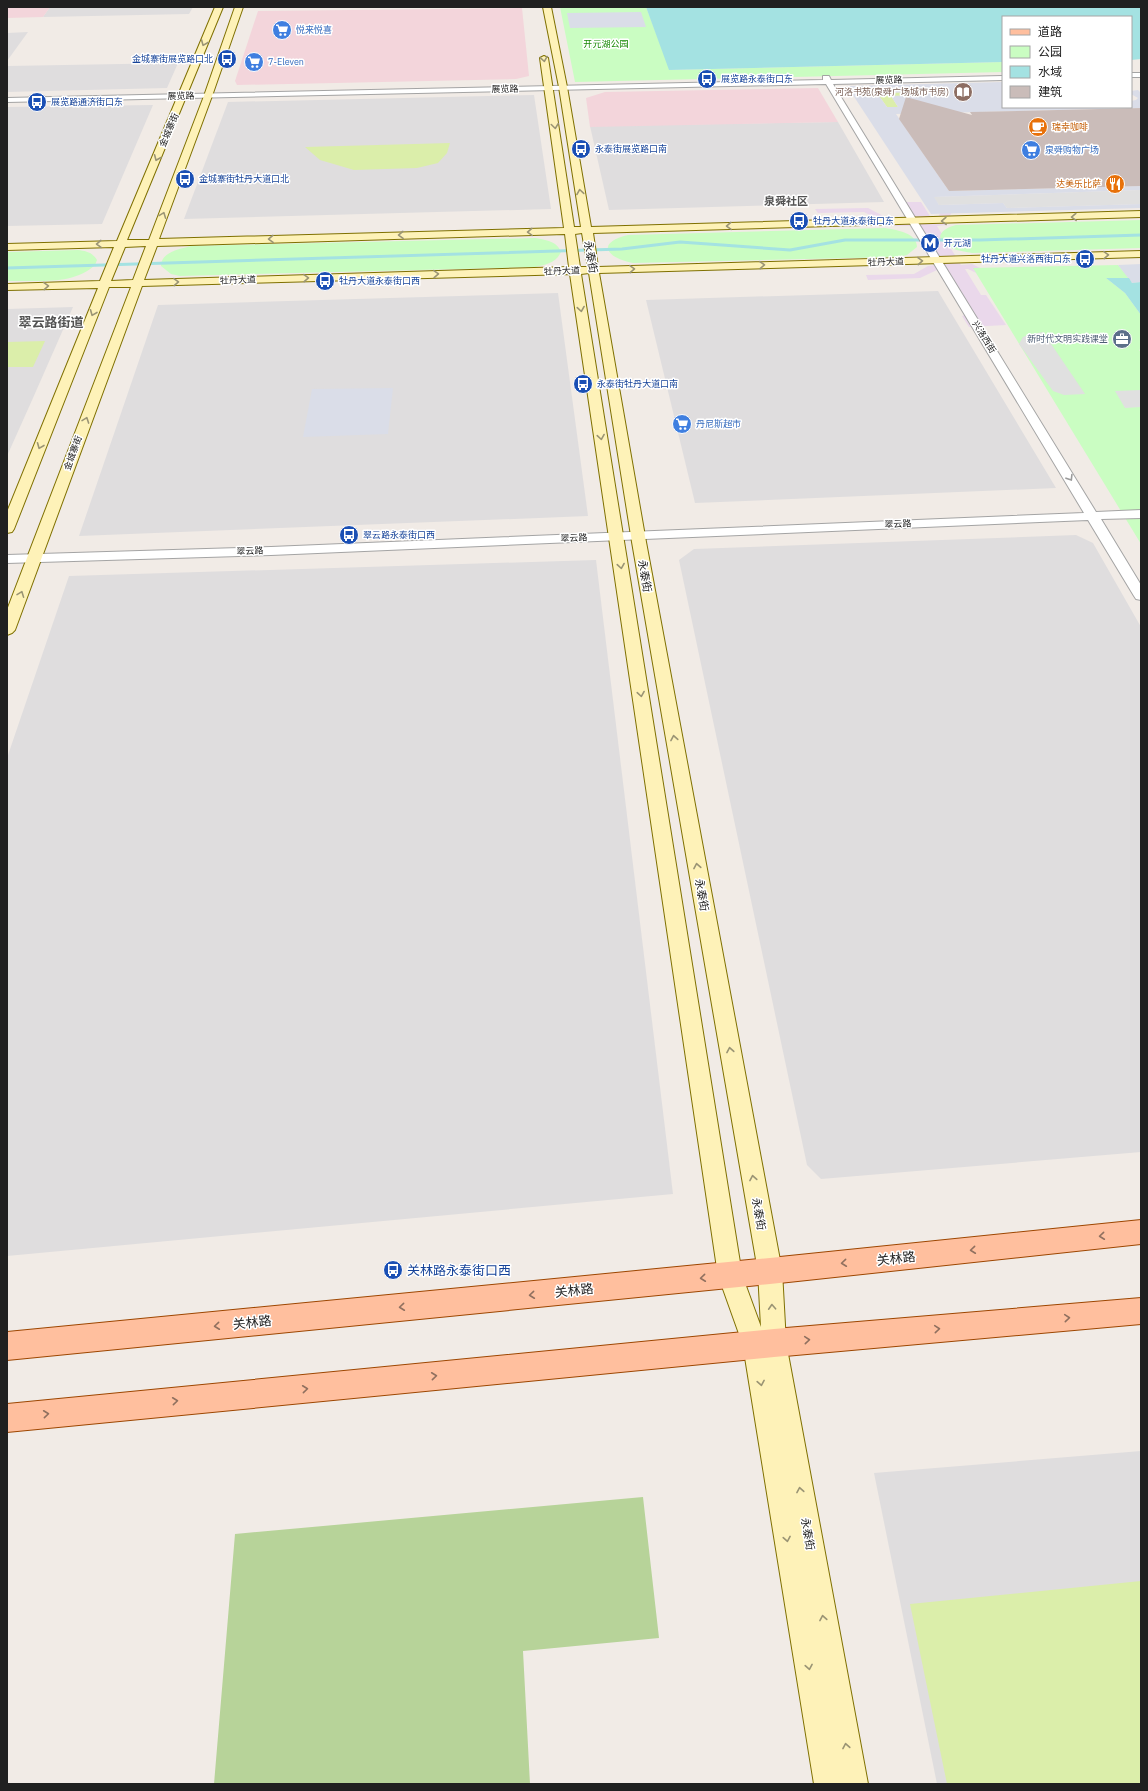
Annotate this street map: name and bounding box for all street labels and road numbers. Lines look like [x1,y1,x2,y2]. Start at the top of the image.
street label: 展览路 [875,74,903,85]
street label: 展览路 [491,83,519,94]
street label: 展览路 [167,90,195,101]
street label: 金城寨街 [156,111,181,149]
street label: 永泰街 [581,240,601,274]
street label: 牡丹大道 [868,255,904,268]
street label: 牡丹大道 [544,264,580,277]
street label: 牡丹大道 [220,273,256,286]
street label: 兴洛西街 [970,319,999,355]
street label: 金城寨街 [61,434,84,472]
street label: 翠云路 [884,518,912,529]
street label: 翠云路 [560,532,588,543]
street label: 翠云路 [236,545,264,556]
street label: 永泰街 [635,559,655,593]
street label: 永泰街 [692,878,712,912]
street label: 永泰街 [749,1197,769,1231]
street label: 关林路 [876,1248,916,1269]
street label: 关林路 [554,1280,594,1301]
street label: 关林路 [232,1312,272,1333]
street label: 永泰街 [798,1517,818,1551]

